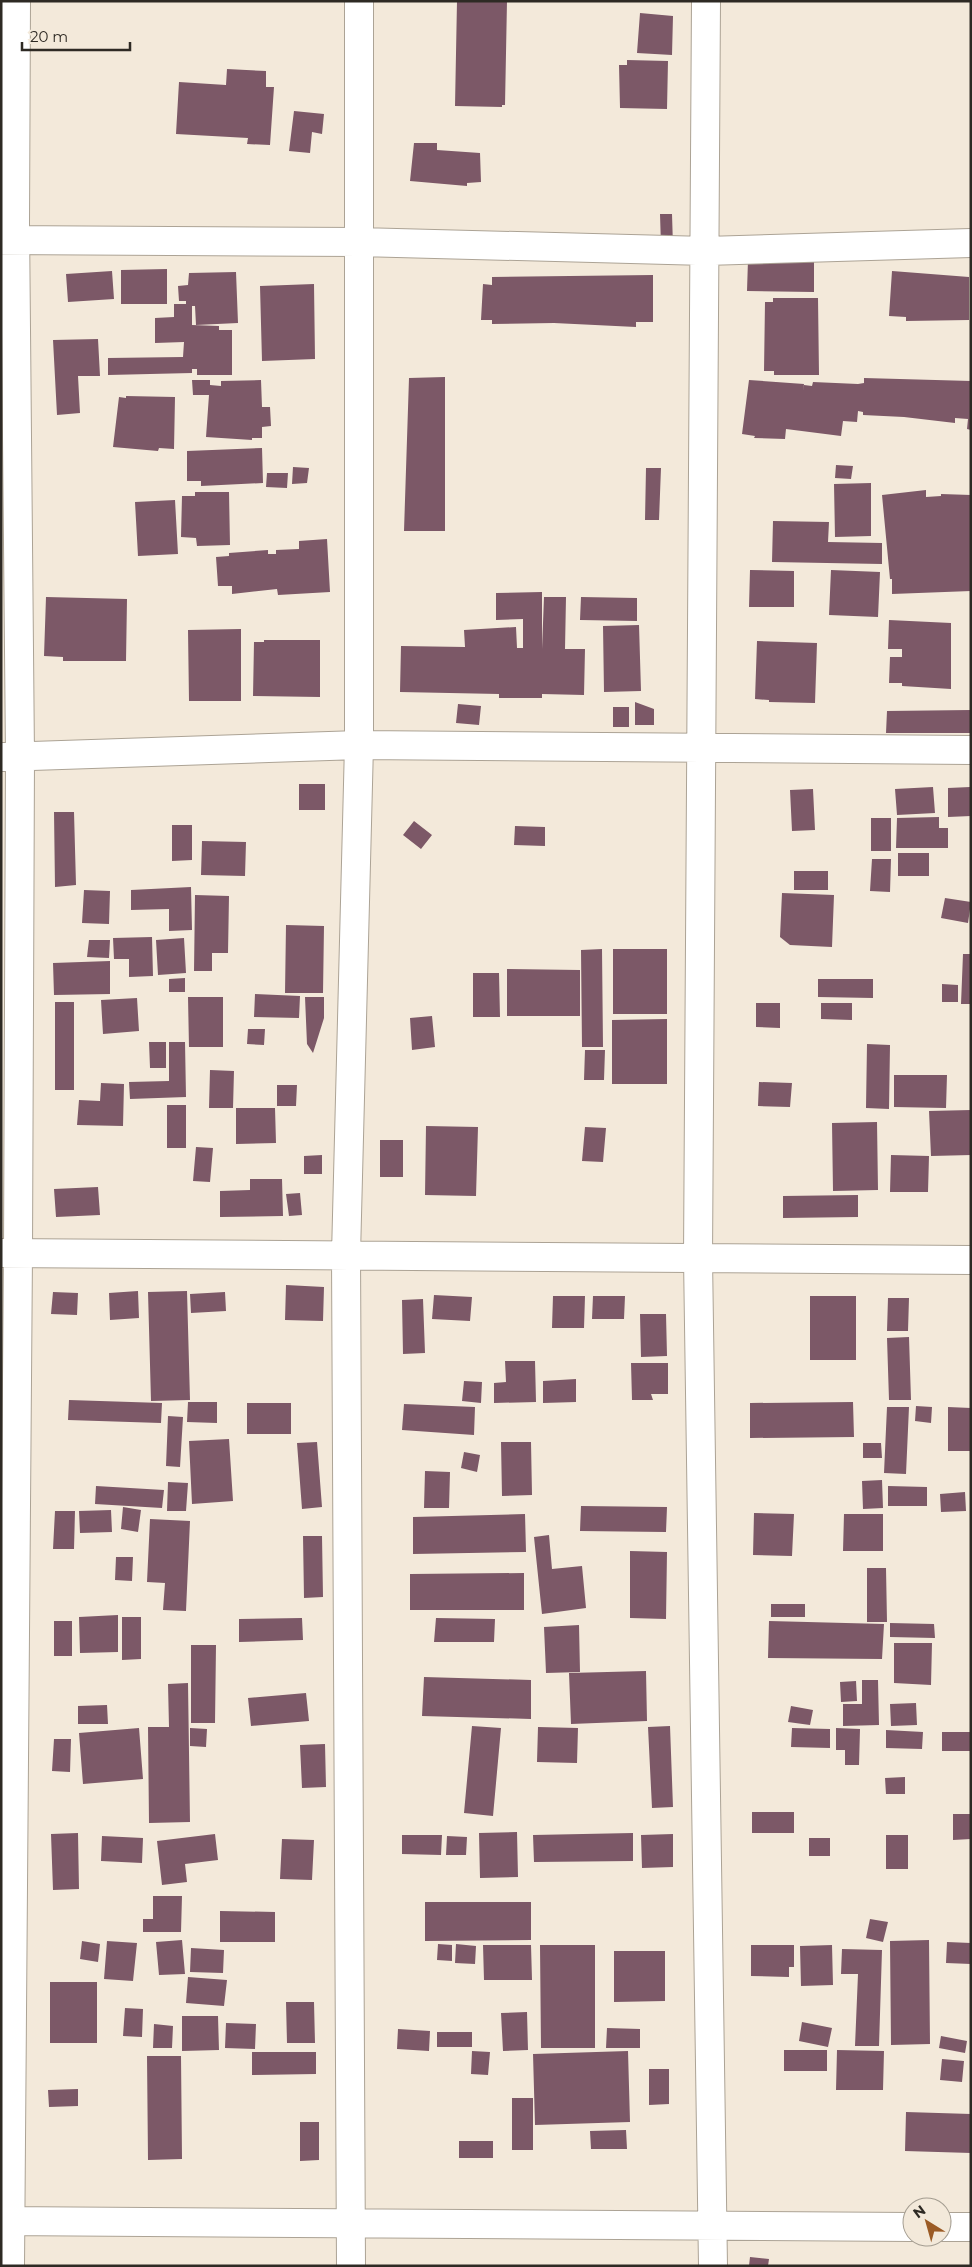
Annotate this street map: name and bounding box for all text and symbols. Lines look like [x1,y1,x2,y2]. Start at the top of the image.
scale bar [22,20,130,52]
text: 20 m [30,27,68,46]
north arrow [902,2197,952,2247]
text: N [909,2201,929,2222]

